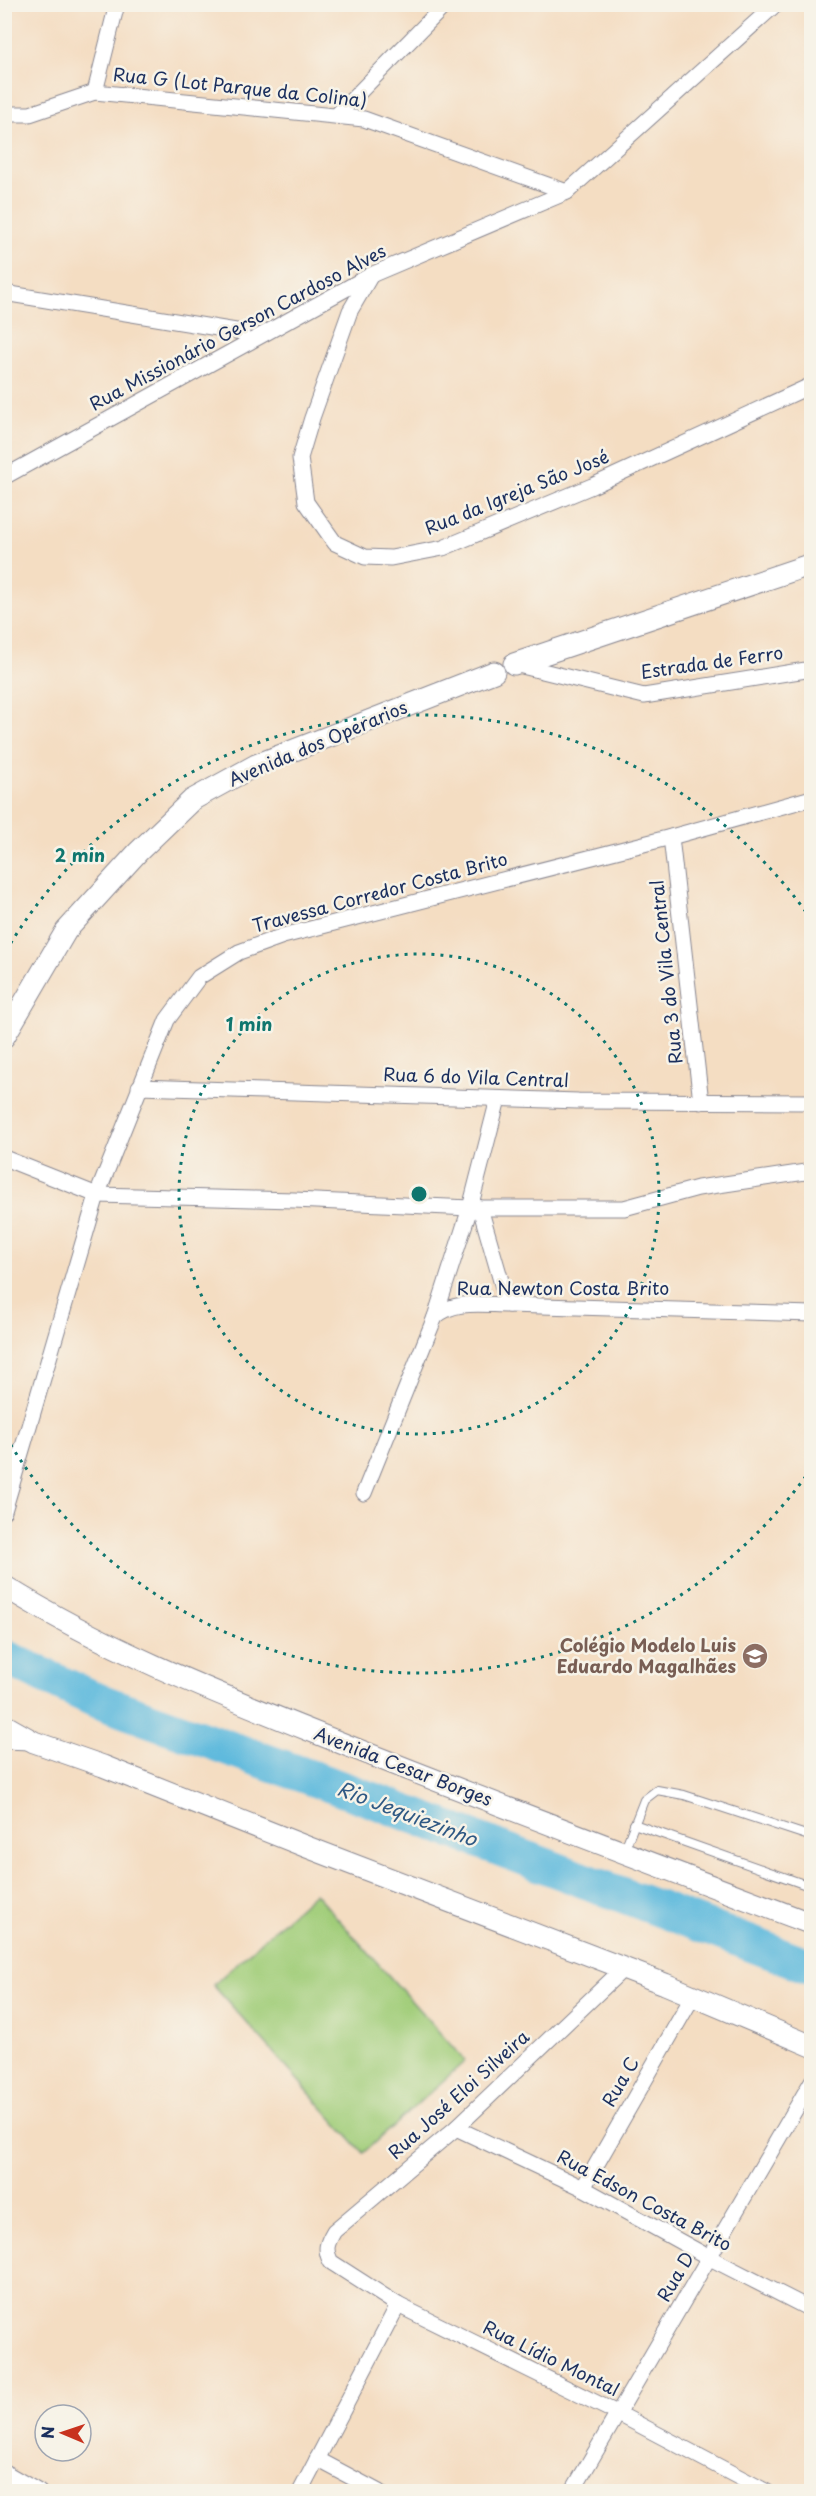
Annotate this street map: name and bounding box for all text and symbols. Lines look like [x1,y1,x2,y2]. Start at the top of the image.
street label: Rua G (Lot Parque da Colina) [112,60,369,113]
street label: Rua Missionário Gerson Cardoso Alves [84,237,390,417]
street label: Rua da Igreja São José [420,442,613,541]
street label: Estrada de Ferro [639,638,785,685]
street label: Avenida dos Operarios [224,693,411,793]
text: 2 min [55,841,105,868]
street label: Travessa Corredor Costa Brito [249,844,510,939]
street label: Rua 3 do Vila Central [642,879,689,1065]
text: 1 min [226,1010,272,1037]
street label: Rua 6 do Vila Central [383,1060,569,1093]
centre of rings [409,1184,429,1204]
street label: Rua Newton Costa Brito [457,1274,669,1301]
place label: Colégio Modelo Luis Eduardo Magalhães [557,1631,736,1679]
school or university icon: Colégio Modelo Luis Eduardo Magalhães [740,1641,770,1671]
street label: Avenida Cesar Borges [311,1719,497,1812]
water label: Rio Jequiezinho [333,1773,483,1854]
street label: Rua José Eloi Silveira [381,2023,535,2165]
street label: Rua C [595,2051,645,2111]
street label: Rua Edson Costa Brito [553,2142,737,2257]
street label: Rua D [650,2246,700,2306]
street label: Rua Lídio Montal [479,2313,624,2402]
north arrow [33,2403,93,2463]
text: N [35,2426,59,2439]

